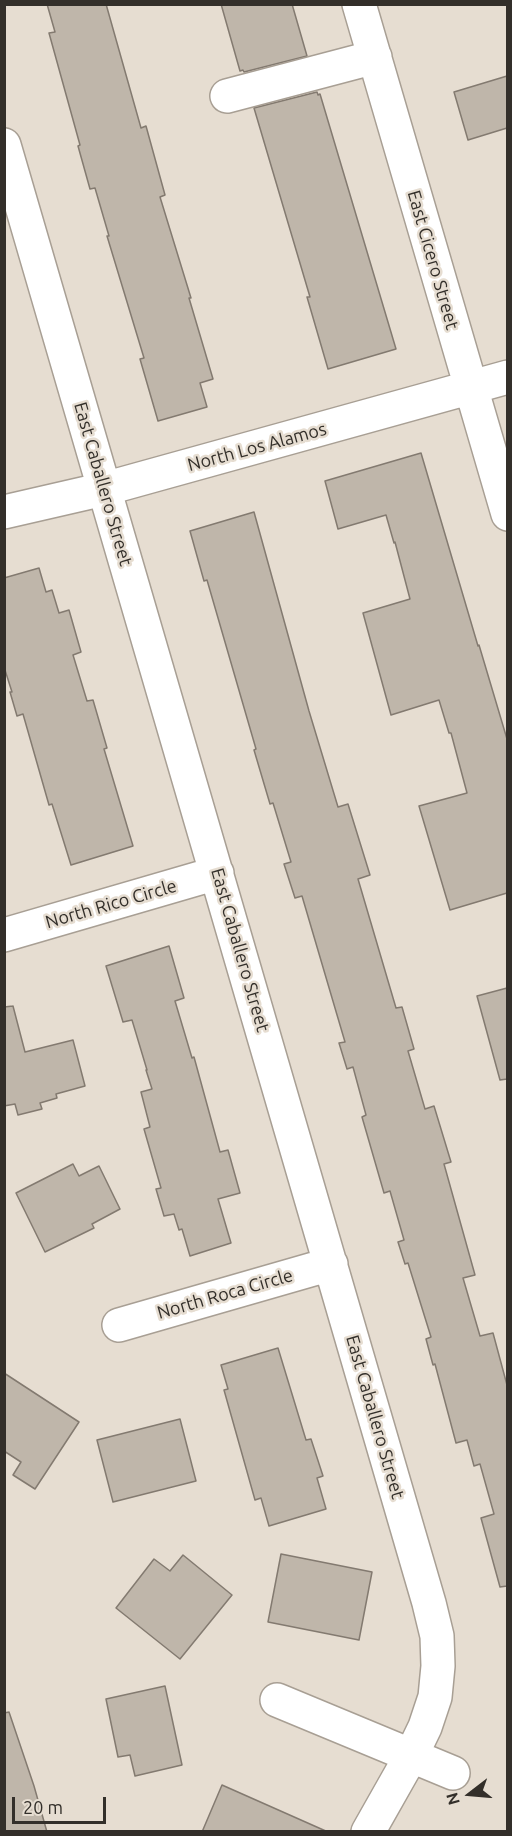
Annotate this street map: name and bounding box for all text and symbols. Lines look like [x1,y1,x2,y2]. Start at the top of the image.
street label: East Cicero Street [403,188,463,332]
street label: East Caballero Street [69,400,137,568]
street label: North Los Alamos [185,418,329,476]
street label: East Caballero Street [206,866,274,1034]
street label: North Rico Circle [43,875,179,933]
street label: North Roca Circle [155,1264,295,1324]
street label: East Caballero Street [341,1333,409,1501]
north arrow [440,1764,500,1824]
scale bar [15,1785,110,1823]
text: N [442,1791,463,1807]
text: 20 m [23,1797,63,1817]

